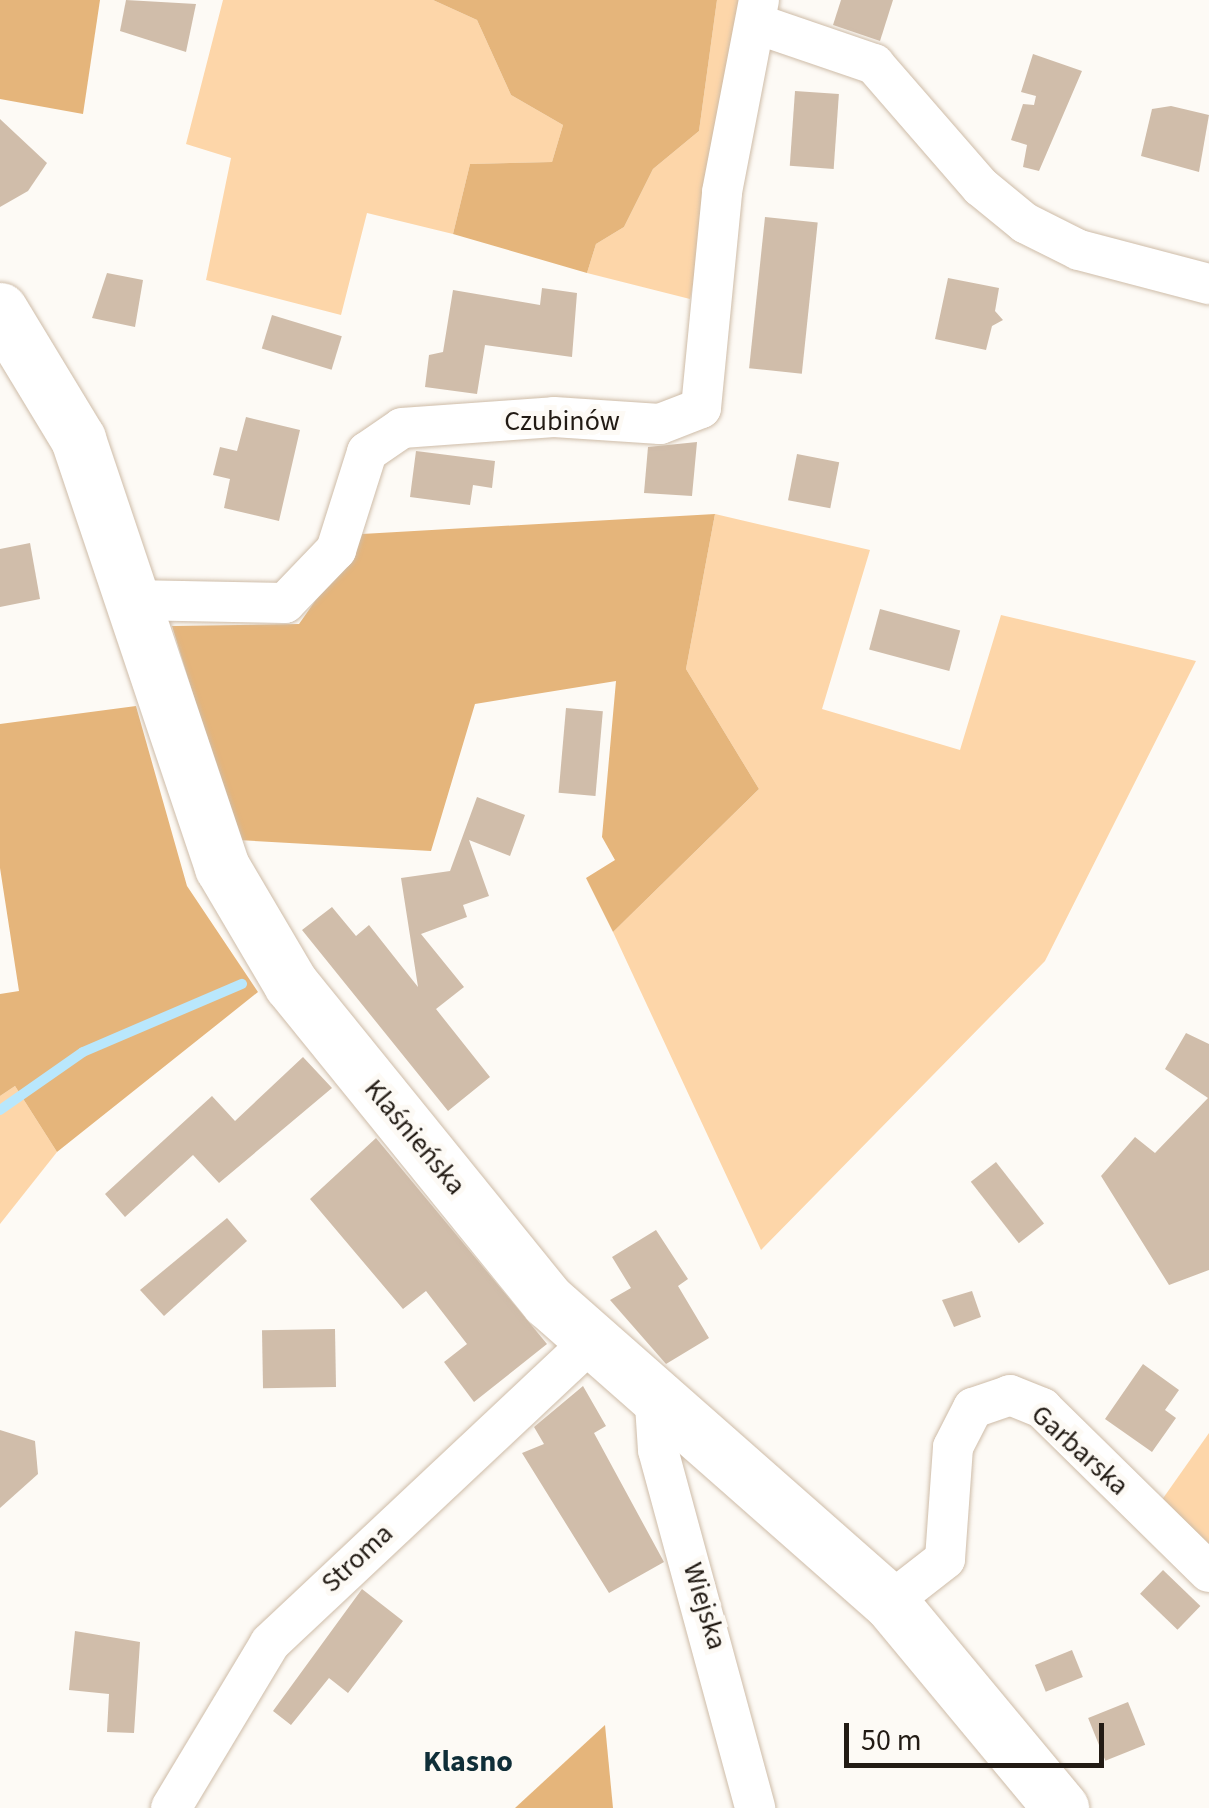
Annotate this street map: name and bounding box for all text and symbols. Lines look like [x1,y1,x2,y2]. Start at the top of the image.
street label: Czubinów [504,404,620,438]
street label: Klaśnieńska [357,1073,473,1201]
street label: Garbarska [1024,1398,1136,1502]
street label: Stroma [314,1516,400,1600]
street label: Wiejska [676,1558,734,1654]
scale bar [849,1703,1109,1765]
text: 50 m [861,1719,922,1762]
district label: Klasno [423,1744,513,1780]

